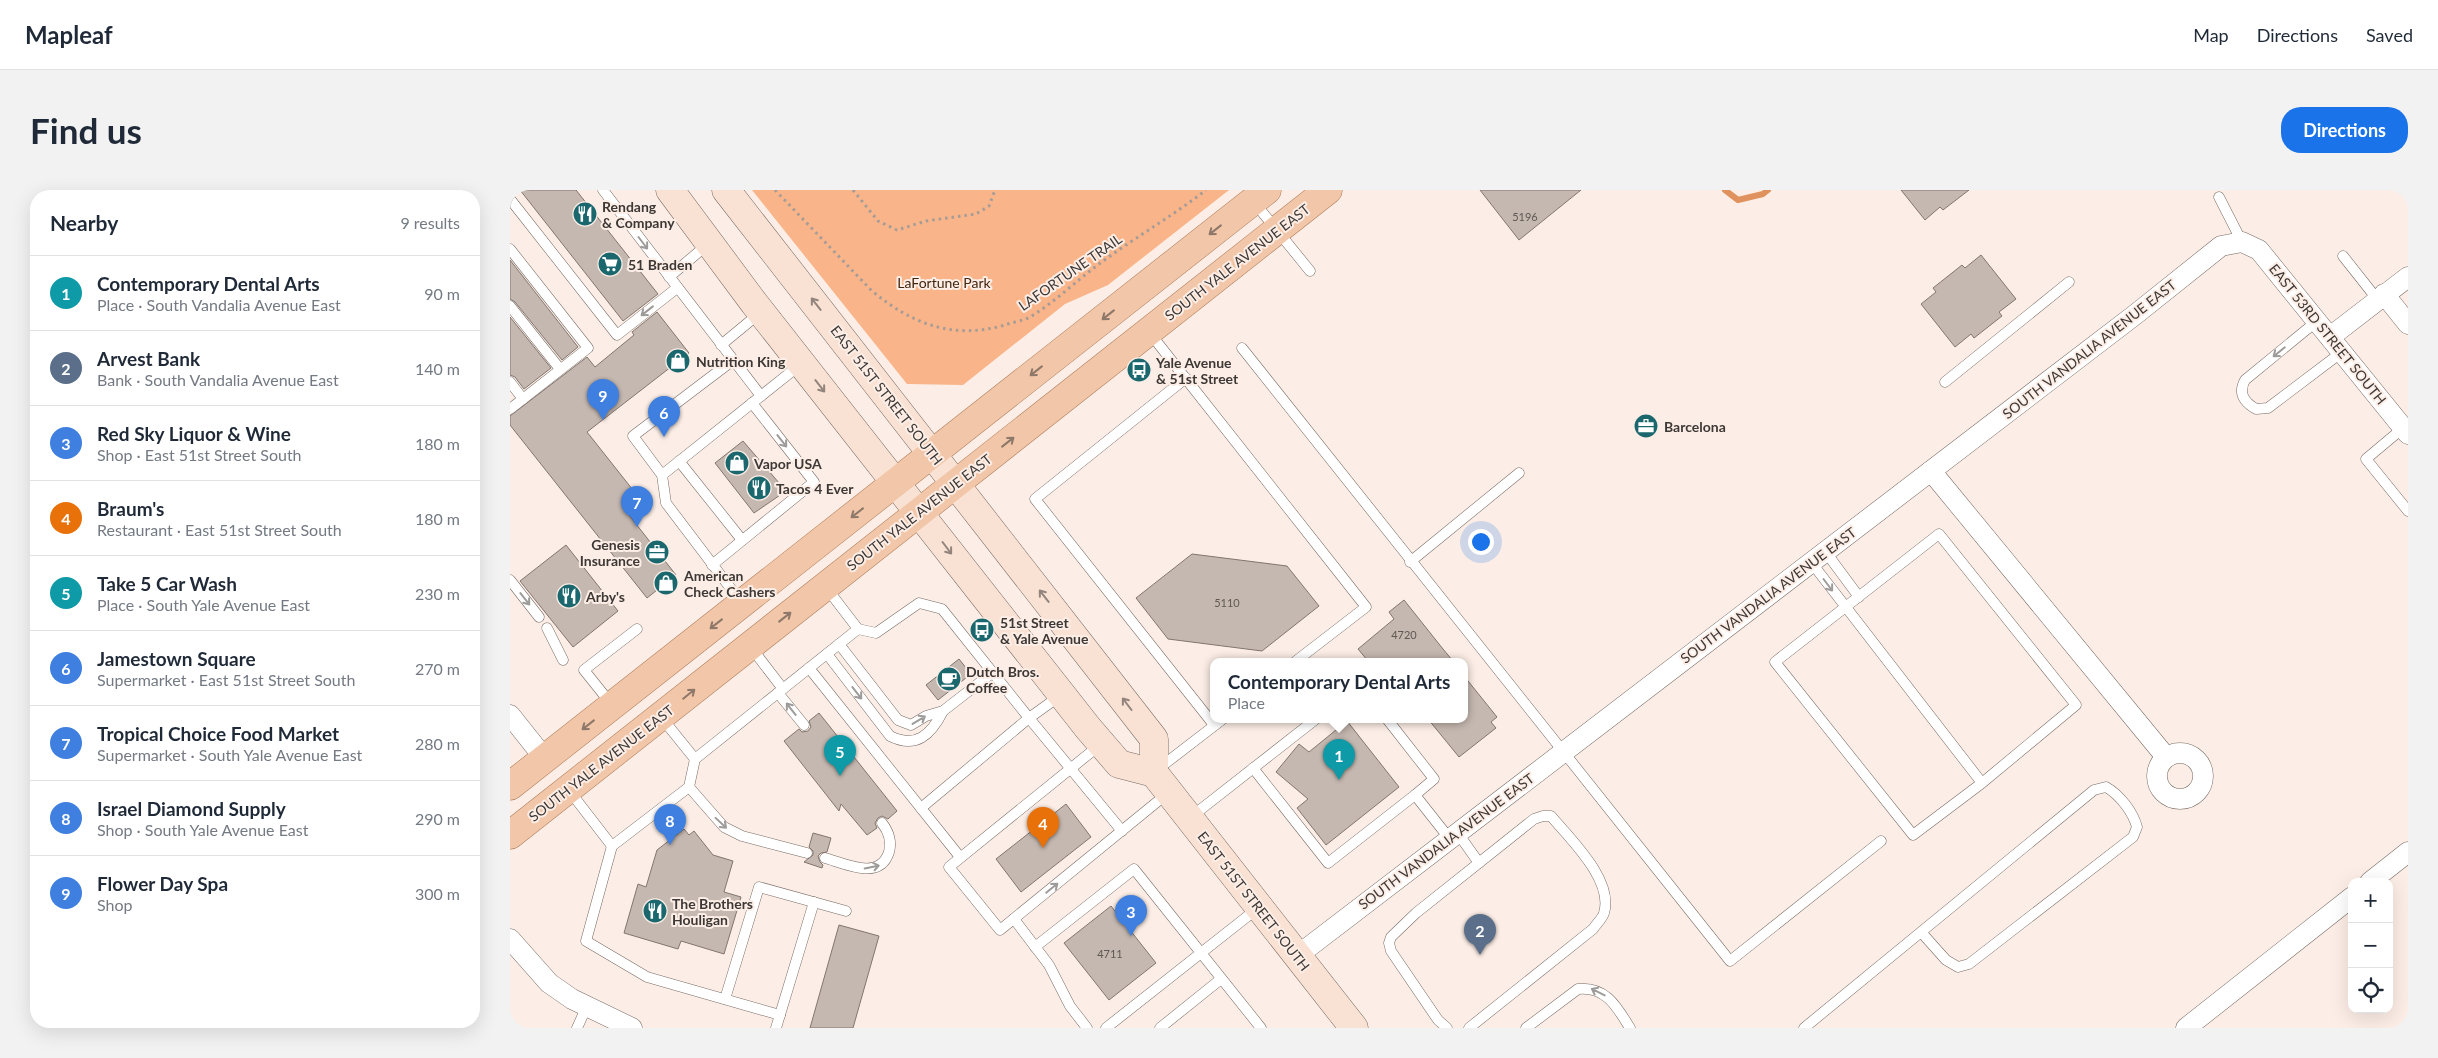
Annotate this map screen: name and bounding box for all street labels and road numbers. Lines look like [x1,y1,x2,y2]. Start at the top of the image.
street label: SOUTH YALE AVENUE EAST [1161,200,1313,324]
street label: LAFORTUNE TRAIL [1015,230,1125,314]
street label: EAST 53RD STREET SOUTH [2266,260,2390,408]
street label: SOUTH VANDALIA AVENUE EAST [1999,276,2180,422]
street label: EAST 51ST STREET SOUTH [827,322,947,468]
street label: SOUTH YALE AVENUE EAST [843,450,995,574]
street label: SOUTH VANDALIA AVENUE EAST [1677,523,1860,667]
street label: SOUTH YALE AVENUE EAST [525,701,677,825]
street label: SOUTH VANDALIA AVENUE EAST [1355,769,1538,913]
street label: EAST 51ST STREET SOUTH [1194,828,1314,974]

